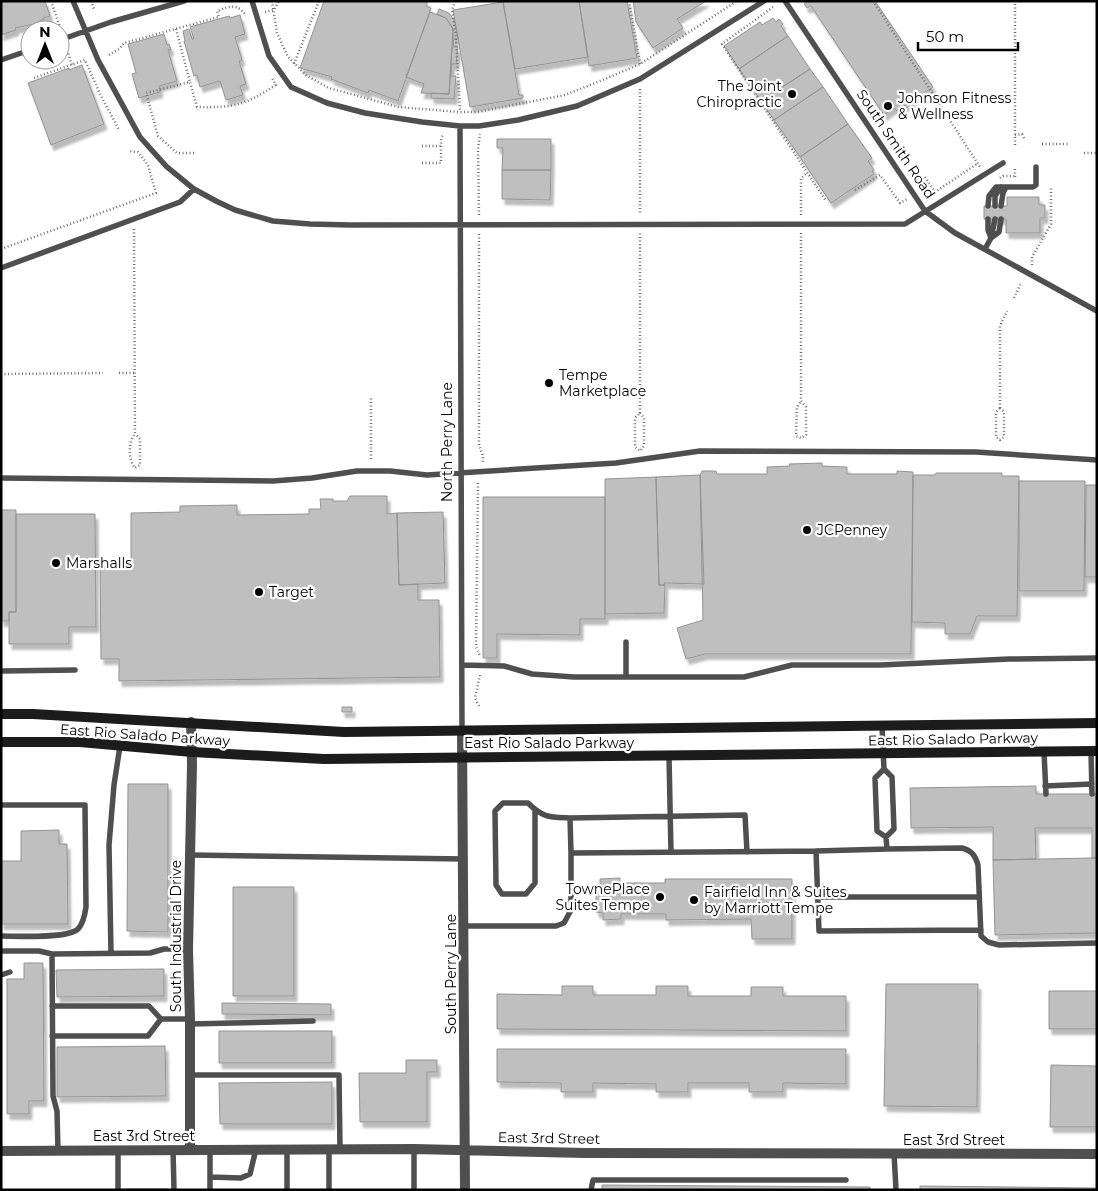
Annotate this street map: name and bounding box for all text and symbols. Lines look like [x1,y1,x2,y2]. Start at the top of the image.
north arrow [20,20,70,70]
scale bar [918,20,1018,52]
text: N [39,23,51,41]
text: 50 m [926,27,964,46]
place label: The Joint Chiropractic [697,77,782,111]
street label: South Smith Road [853,86,939,202]
marker: The Joint Chiropractic [786,88,798,100]
place label: Johnson Fitness & Wellness [897,89,1011,123]
marker: Johnson Fitness & Wellness [882,100,894,112]
place label: Tempe Marketplace [559,366,646,400]
marker: Tempe Marketplace [543,377,555,389]
street label: North Perry Lane [438,382,456,502]
place label: JCPenney [816,521,888,539]
marker: JCPenney [801,524,813,536]
place label: Marshalls [66,554,132,572]
marker: Marshalls [50,557,62,569]
place label: Target [269,583,314,601]
marker: Target [253,586,265,598]
street label: East Rio Salado Parkway [60,720,231,750]
street label: East Rio Salado Parkway [868,729,1039,749]
street label: East Rio Salado Parkway [464,734,634,752]
street label: South Industrial Drive [167,860,185,1012]
place label: TownePlace Suites Tempe [555,880,650,914]
place label: Fairfield Inn & Suites by Marriott Tempe [704,883,847,917]
marker: TownePlace Suites Tempe [654,891,666,903]
marker: Fairfield Inn & Suites by Marriott Tempe [688,894,700,906]
street label: South Perry Lane [442,914,460,1034]
street label: East 3rd Street [93,1127,196,1145]
street label: East 3rd Street [498,1128,601,1148]
street label: East 3rd Street [903,1131,1006,1149]

